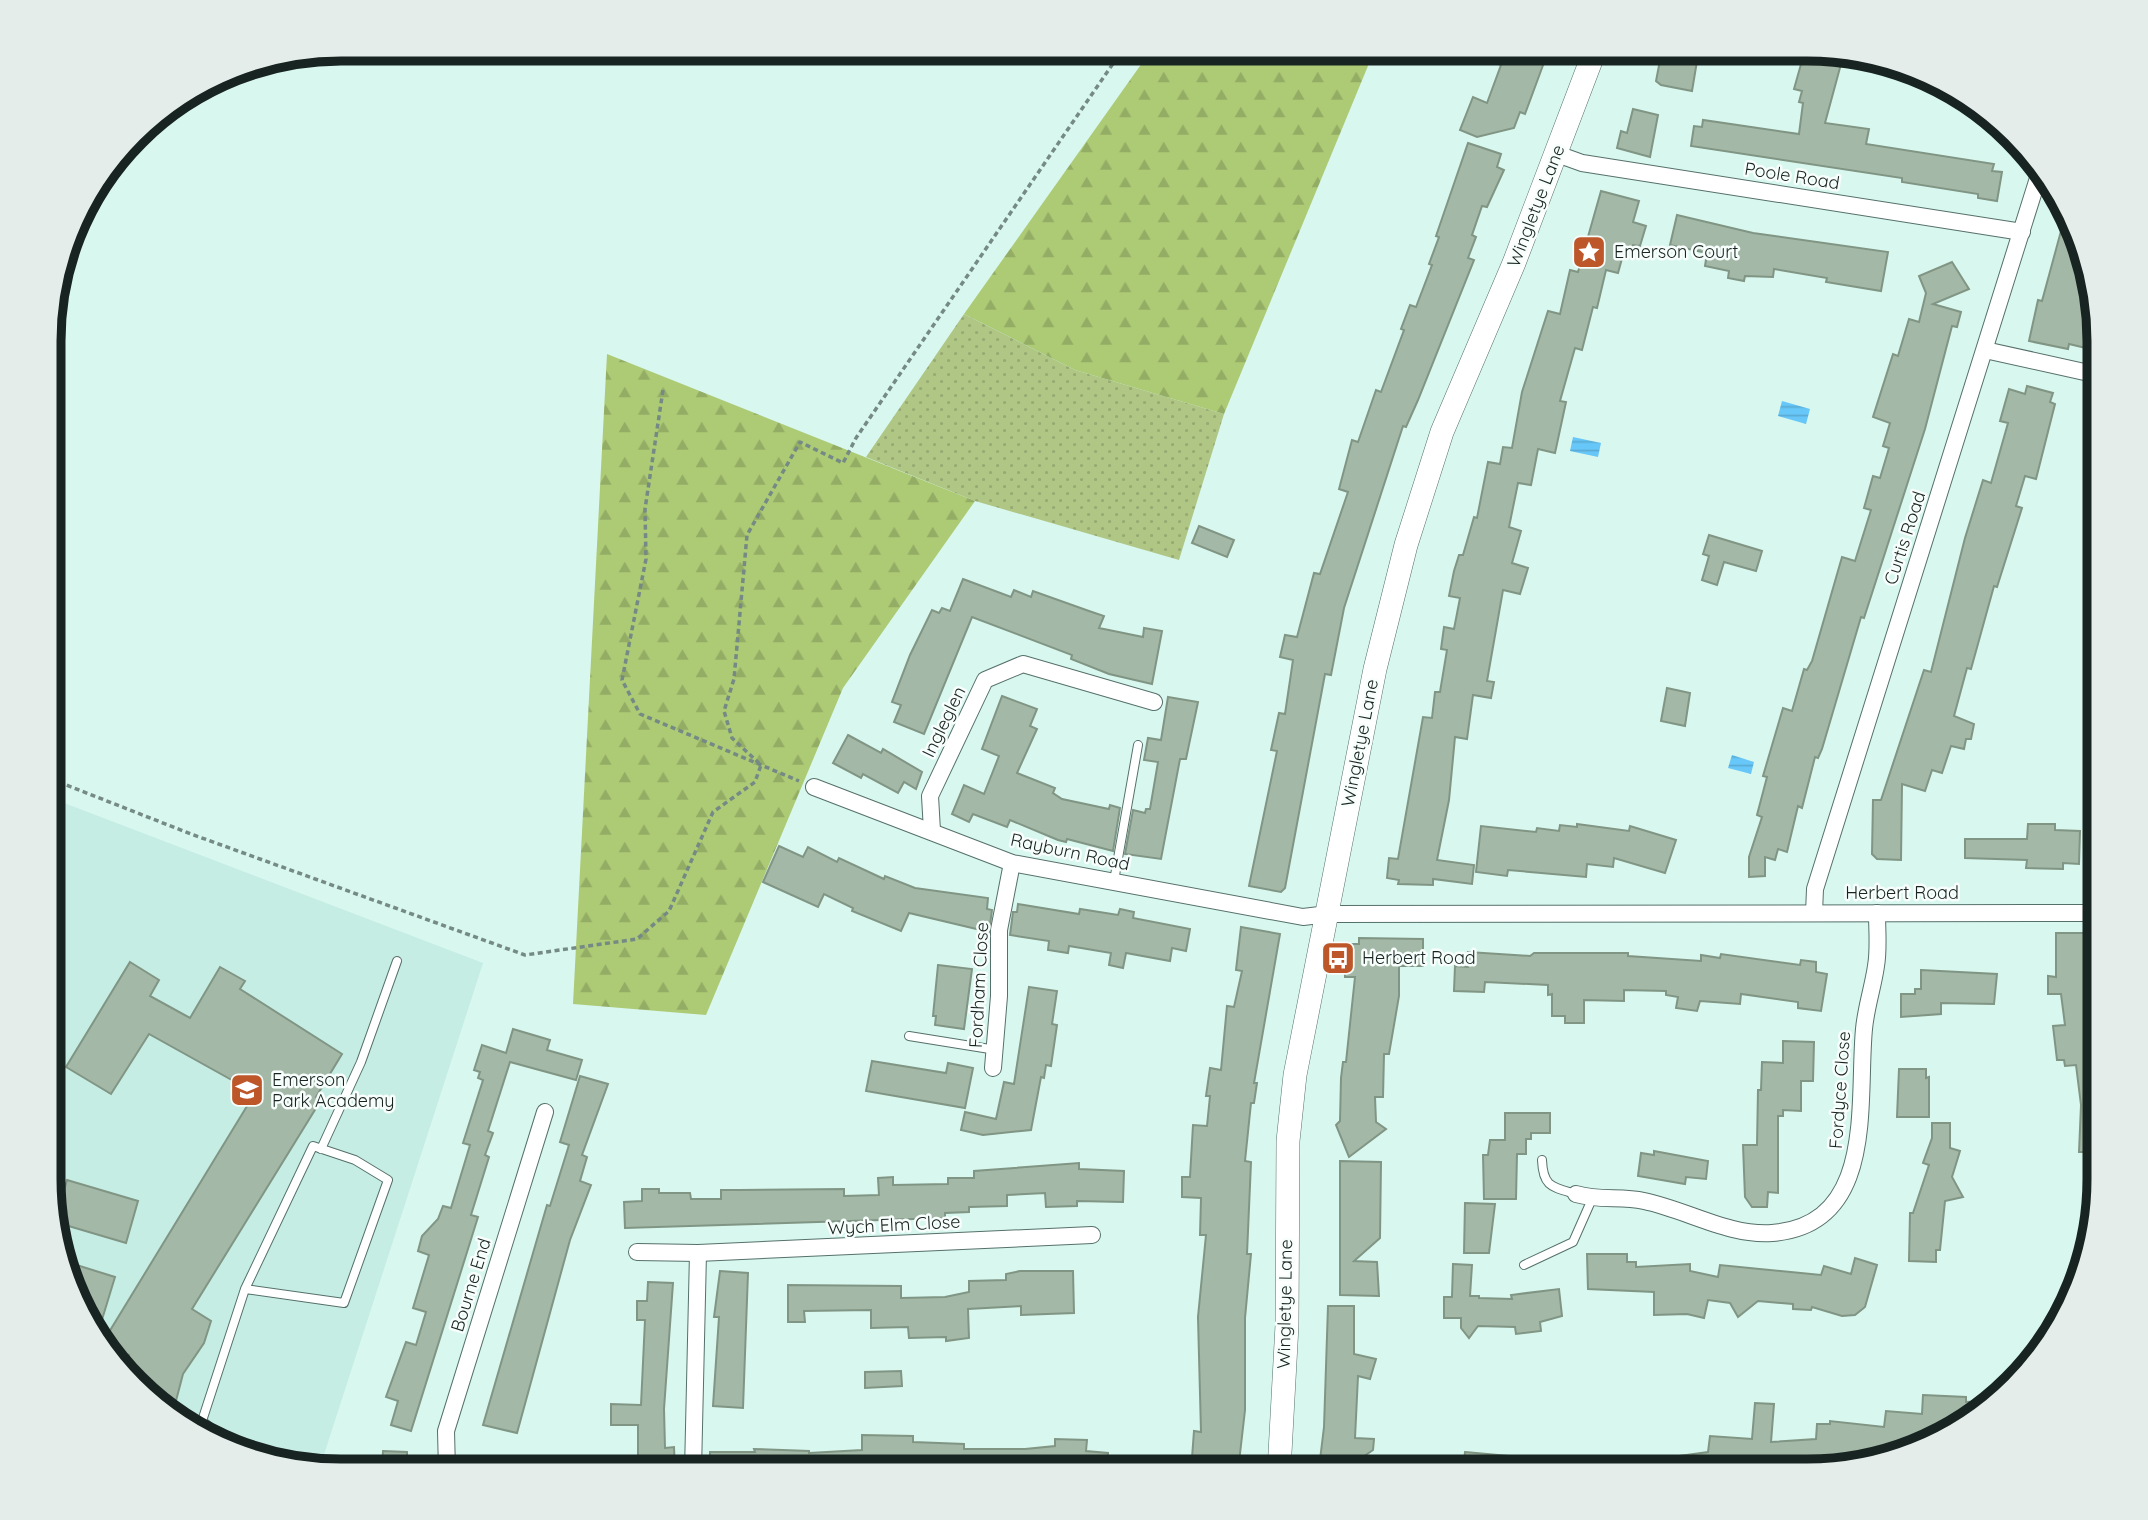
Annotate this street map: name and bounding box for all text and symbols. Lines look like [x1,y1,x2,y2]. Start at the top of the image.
street label: Wingletye Lane [1502,141,1569,270]
street label: Poole Road [1743,157,1841,194]
place icon: Emerson Court [1570,233,1608,271]
place label: Emerson Court [1614,240,1738,263]
street label: Curtis Road [1879,488,1930,587]
street label: Wingletye Lane [1336,677,1383,809]
street label: Ingleglen [917,683,971,761]
street label: Rayburn Road [1008,828,1132,875]
street label: Herbert Road [1845,881,1959,904]
street label: Fordham Close [964,922,993,1048]
bus stop icon: Herbert Road [1319,939,1357,977]
place label: Herbert Road [1362,946,1476,969]
street label: Fordyce Close [1824,1030,1855,1150]
place label: Emerson Park Academy [272,1068,395,1112]
school or university icon: Emerson Park Academy [228,1071,266,1109]
street label: Wych Elm Close [827,1210,961,1239]
street label: Bourne End [445,1235,496,1334]
street label: Wingletye Lane [1272,1239,1297,1369]

